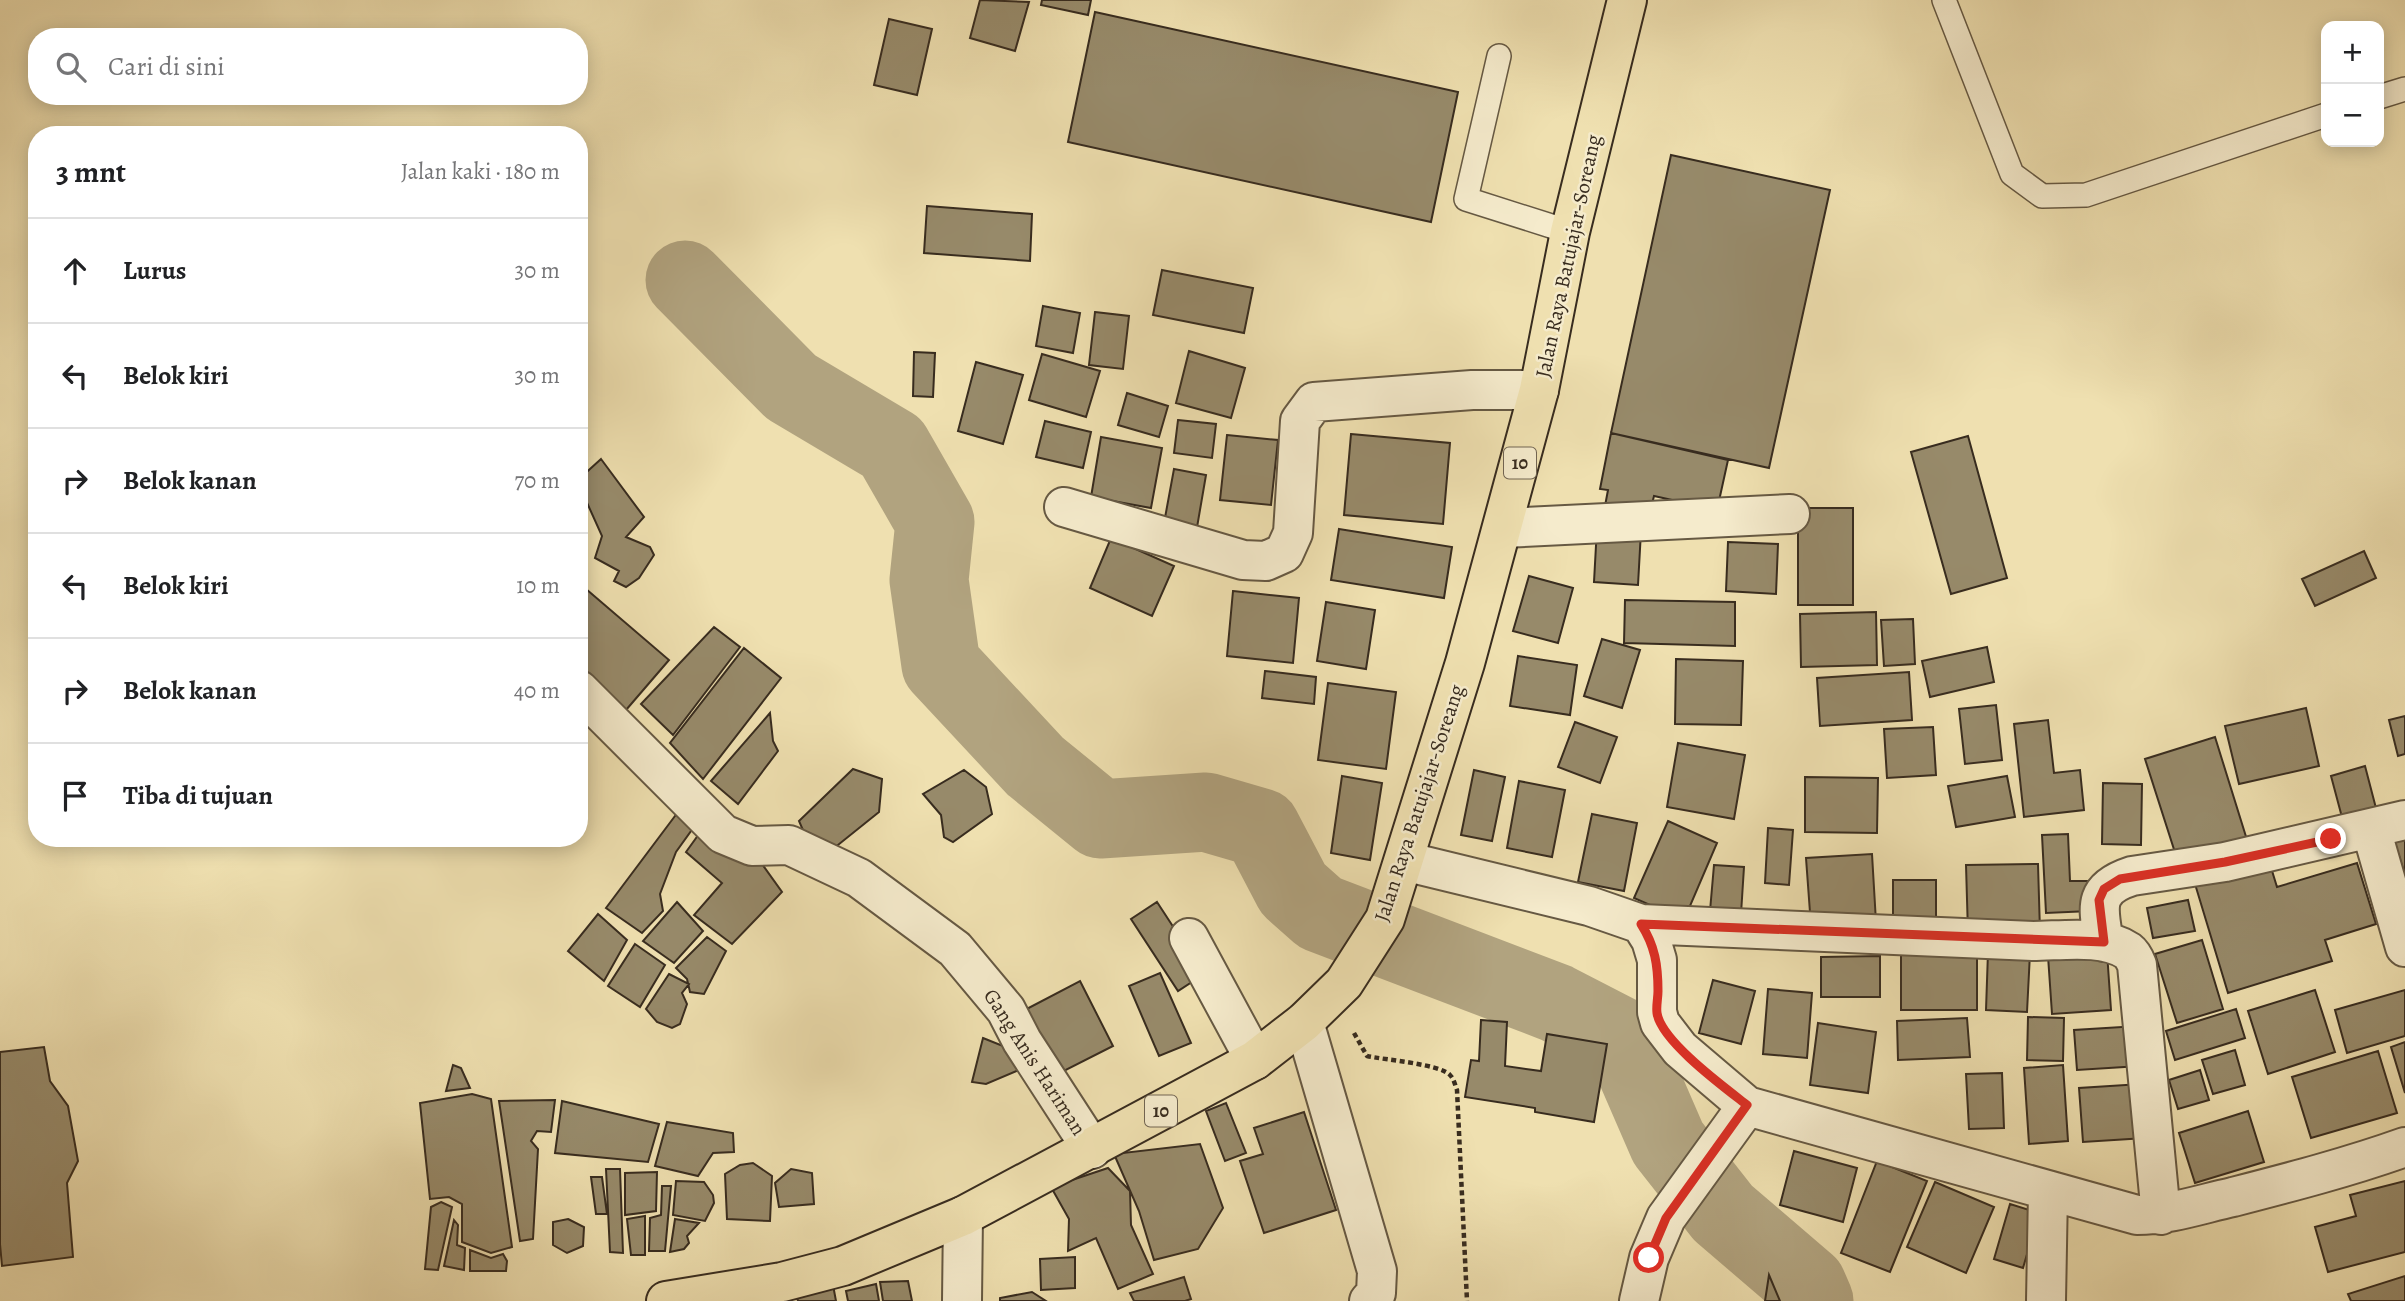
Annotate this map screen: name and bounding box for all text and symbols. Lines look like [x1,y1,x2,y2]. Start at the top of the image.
map controls [2321,21,2384,147]
button: + [2321,21,2384,84]
search box [28,28,588,105]
icon: search [52,48,90,86]
text: Cari di sini [108,49,225,84]
button: − [2321,84,2384,147]
street label: Jalan Raya Batujajar-Soreang [1529,131,1608,380]
text: 3 mnt [56,152,126,192]
text: Jalan kaki · 180 m [401,156,560,187]
icon: ahead [56,252,94,290]
text: Lurus [123,253,186,288]
text: 30 m [514,255,560,286]
icon: left [56,357,94,395]
text: Belok kiri [123,358,229,393]
text: 30 m [514,360,560,391]
road number: 10 [1504,447,1536,478]
icon: right [56,462,94,500]
text: Belok kanan [123,463,257,498]
text: 70 m [514,465,560,496]
icon: left [56,567,94,605]
text: Belok kiri [123,568,229,603]
text: 10 m [516,570,560,601]
icon: right [56,672,94,710]
text: Belok kanan [123,673,257,708]
text: 40 m [514,675,560,706]
street label: Jalan Raya Batujajar-Soreang [1367,680,1471,925]
icon: arrive [56,777,94,815]
text: Tiba di tujuan [123,778,273,813]
route end [2315,823,2346,854]
street label: Gang Anis Hariman [977,983,1093,1141]
road number: 10 [1145,1096,1177,1126]
route start [1633,1242,1664,1273]

